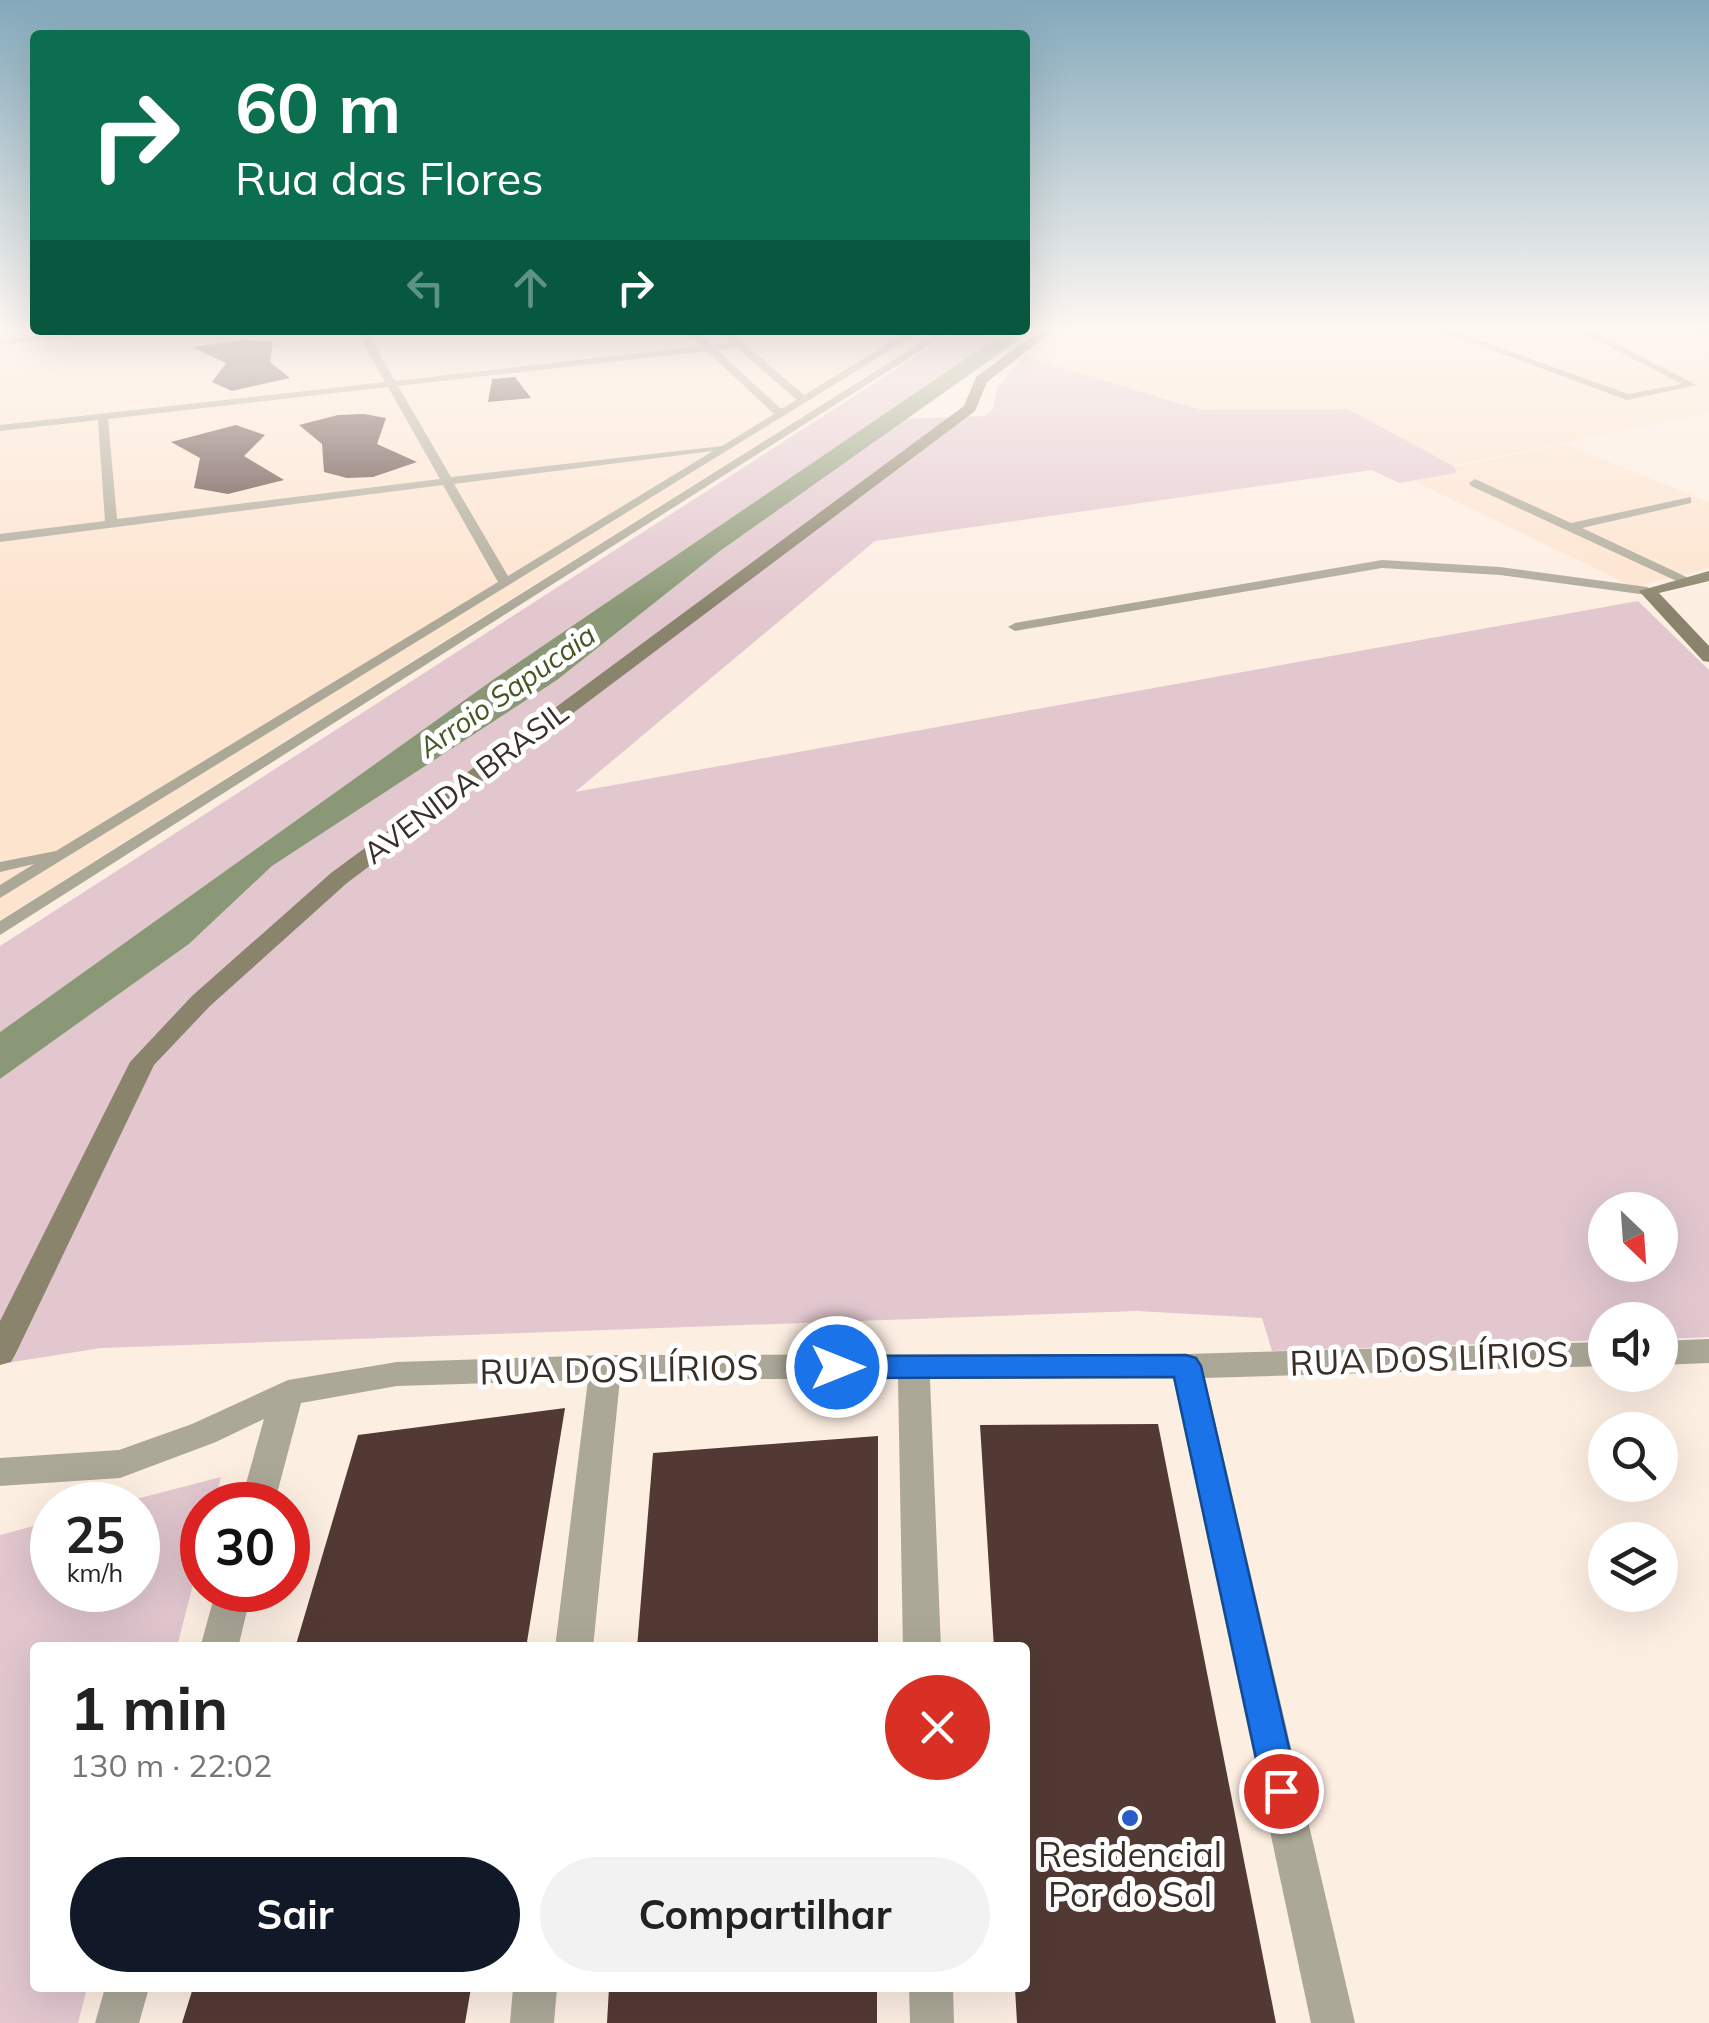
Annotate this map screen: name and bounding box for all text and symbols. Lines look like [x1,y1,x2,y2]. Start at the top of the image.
text: 60 m [235,63,401,151]
icon: right [70,70,200,200]
text: Rua das Flores [235,150,543,206]
icon: left [398,260,453,315]
icon: ahead [503,260,558,315]
icon: right [608,260,663,315]
water label: Arroio Sapucaia [411,617,602,765]
street label: AVENIDA BRASIL [356,693,575,872]
north arrow [1588,1192,1678,1282]
map controls [1588,1192,1678,1612]
button: sound [1588,1302,1678,1392]
position arrow [785,1315,889,1419]
street label: RUA DOS LÍRIOS [1289,1331,1569,1385]
street label: RUA DOS LÍRIOS [479,1345,759,1393]
button: search [1588,1412,1678,1502]
speed limit sign: 30 [180,1482,310,1612]
text: 25 [65,1503,125,1566]
button: layers [1588,1522,1678,1612]
text: km/h [67,1557,123,1588]
text: 1 min [70,1670,228,1745]
button: close [885,1675,990,1780]
text: 130 m · 22:02 [70,1745,272,1785]
pin [1239,1749,1324,1834]
icon: arrive [1254,1764,1309,1819]
marker: Residencial Por do Sol [1119,1807,1141,1829]
place label: Residencial Por do Sol [1038,1832,1222,1916]
button: Sair [70,1857,520,1972]
button: Compartilhar [540,1857,990,1972]

